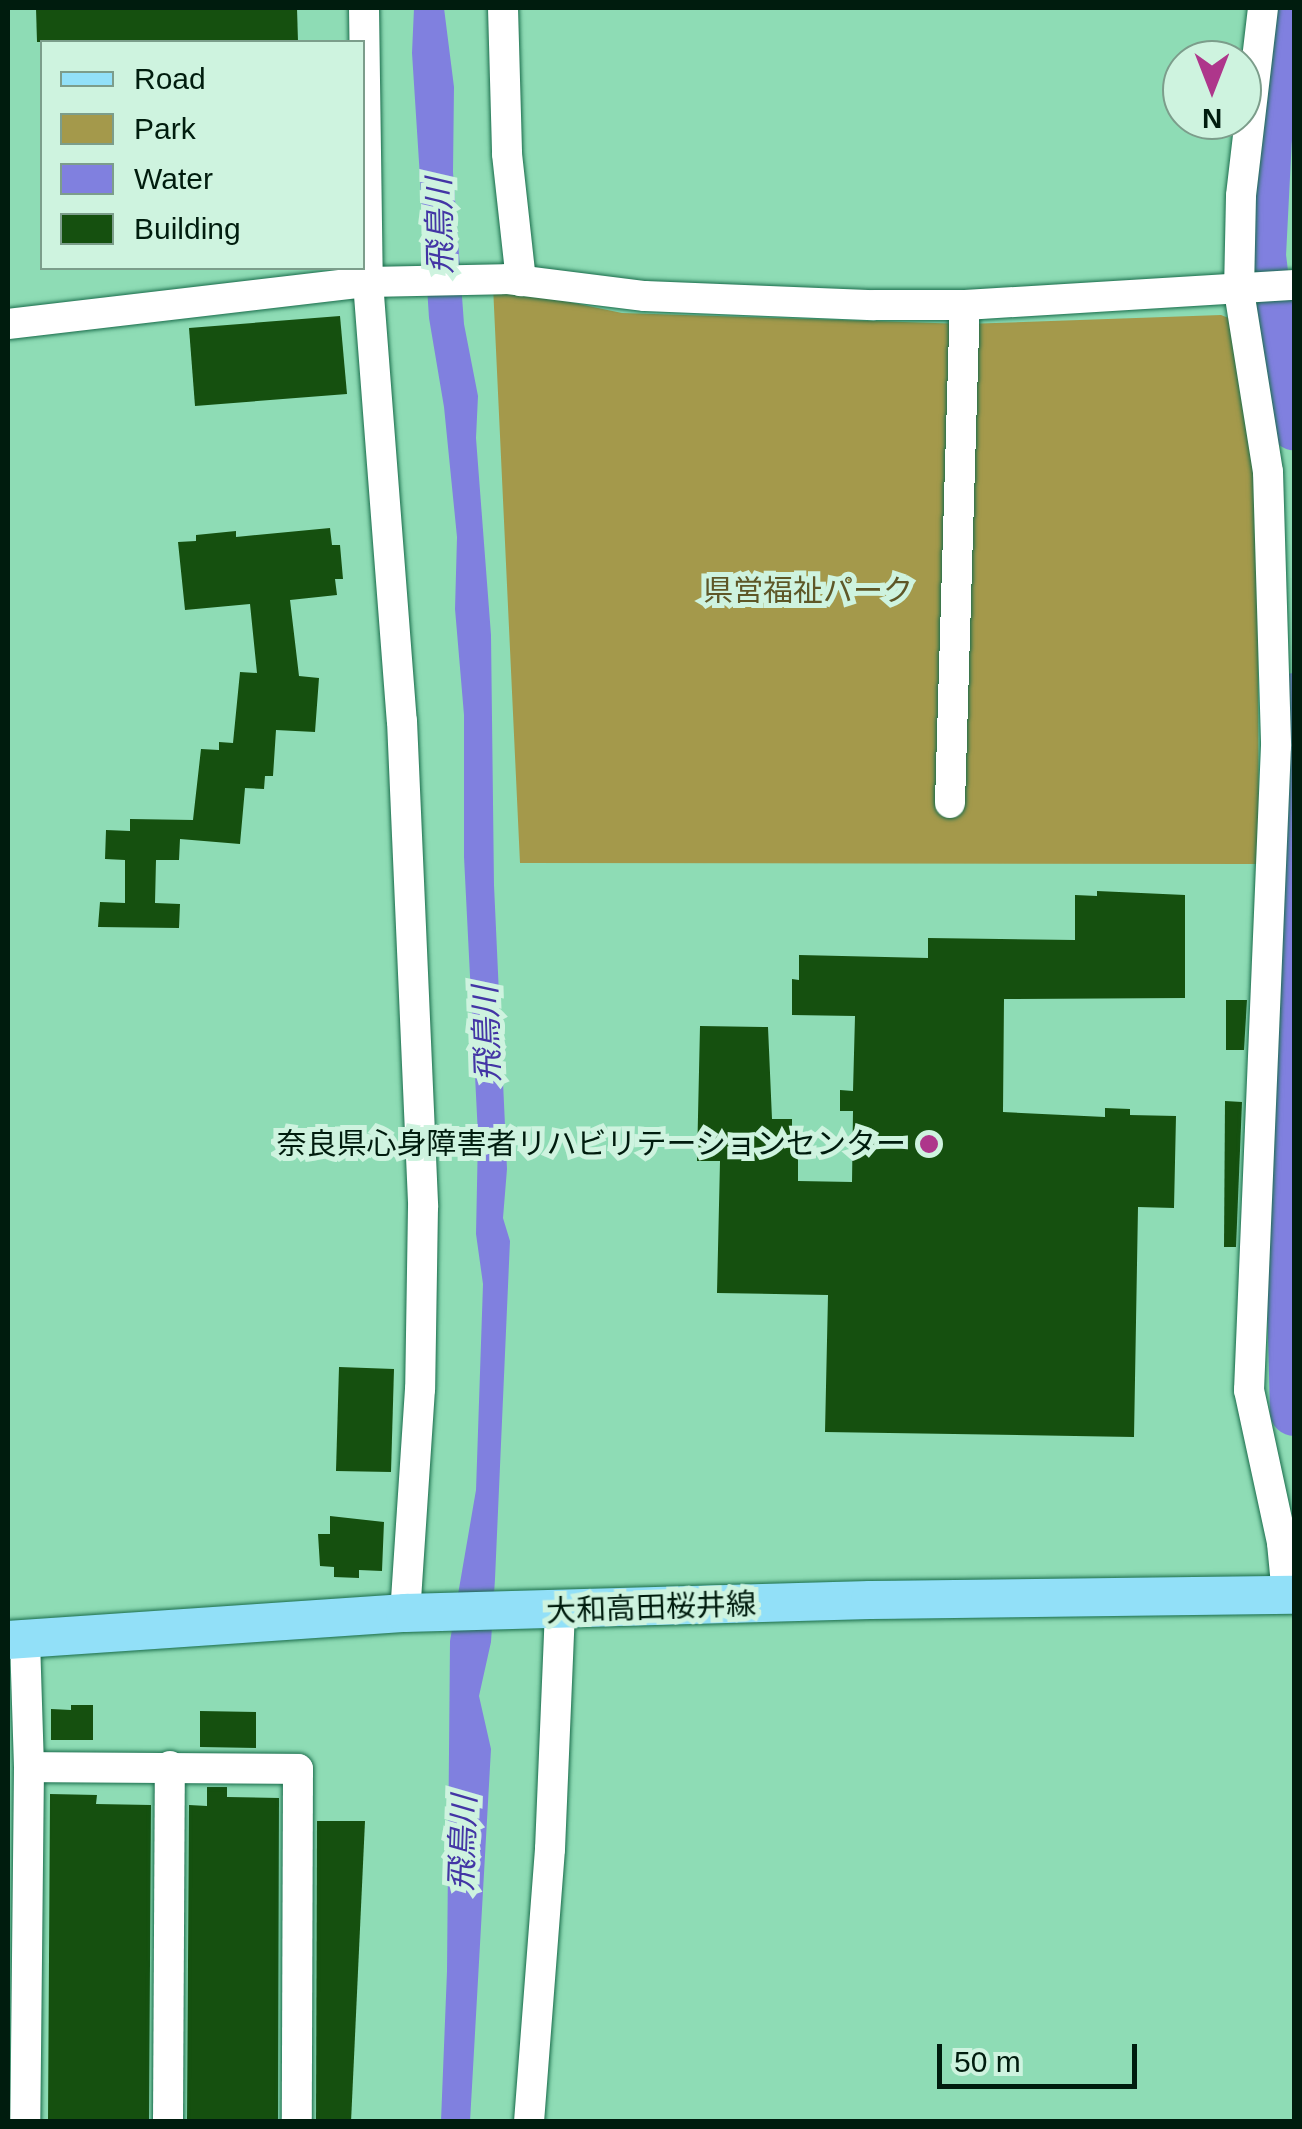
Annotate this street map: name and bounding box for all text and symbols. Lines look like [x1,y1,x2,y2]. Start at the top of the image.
legend [40,40,365,270]
north arrow [1162,40,1262,140]
text: Road [134,62,206,95]
text: N [1202,103,1222,134]
text: Park [134,112,196,145]
text: Water [134,162,213,195]
water label: 飛鳥川 [420,178,460,274]
text: Building [134,212,241,245]
park label: 県営福祉パーク [703,573,913,609]
water label: 飛鳥川 [466,985,508,1083]
place label: 奈良県心身障害者リハビリテーションセンター [276,1126,906,1162]
marker: 奈良県心身障害者リハビリテーションセンター [916,1131,942,1157]
street label: 大和高田桜井線 [545,1586,757,1630]
water label: 飛鳥川 [442,1794,484,1892]
scale bar [942,2024,1142,2086]
text: 50 m [954,2045,1021,2078]

